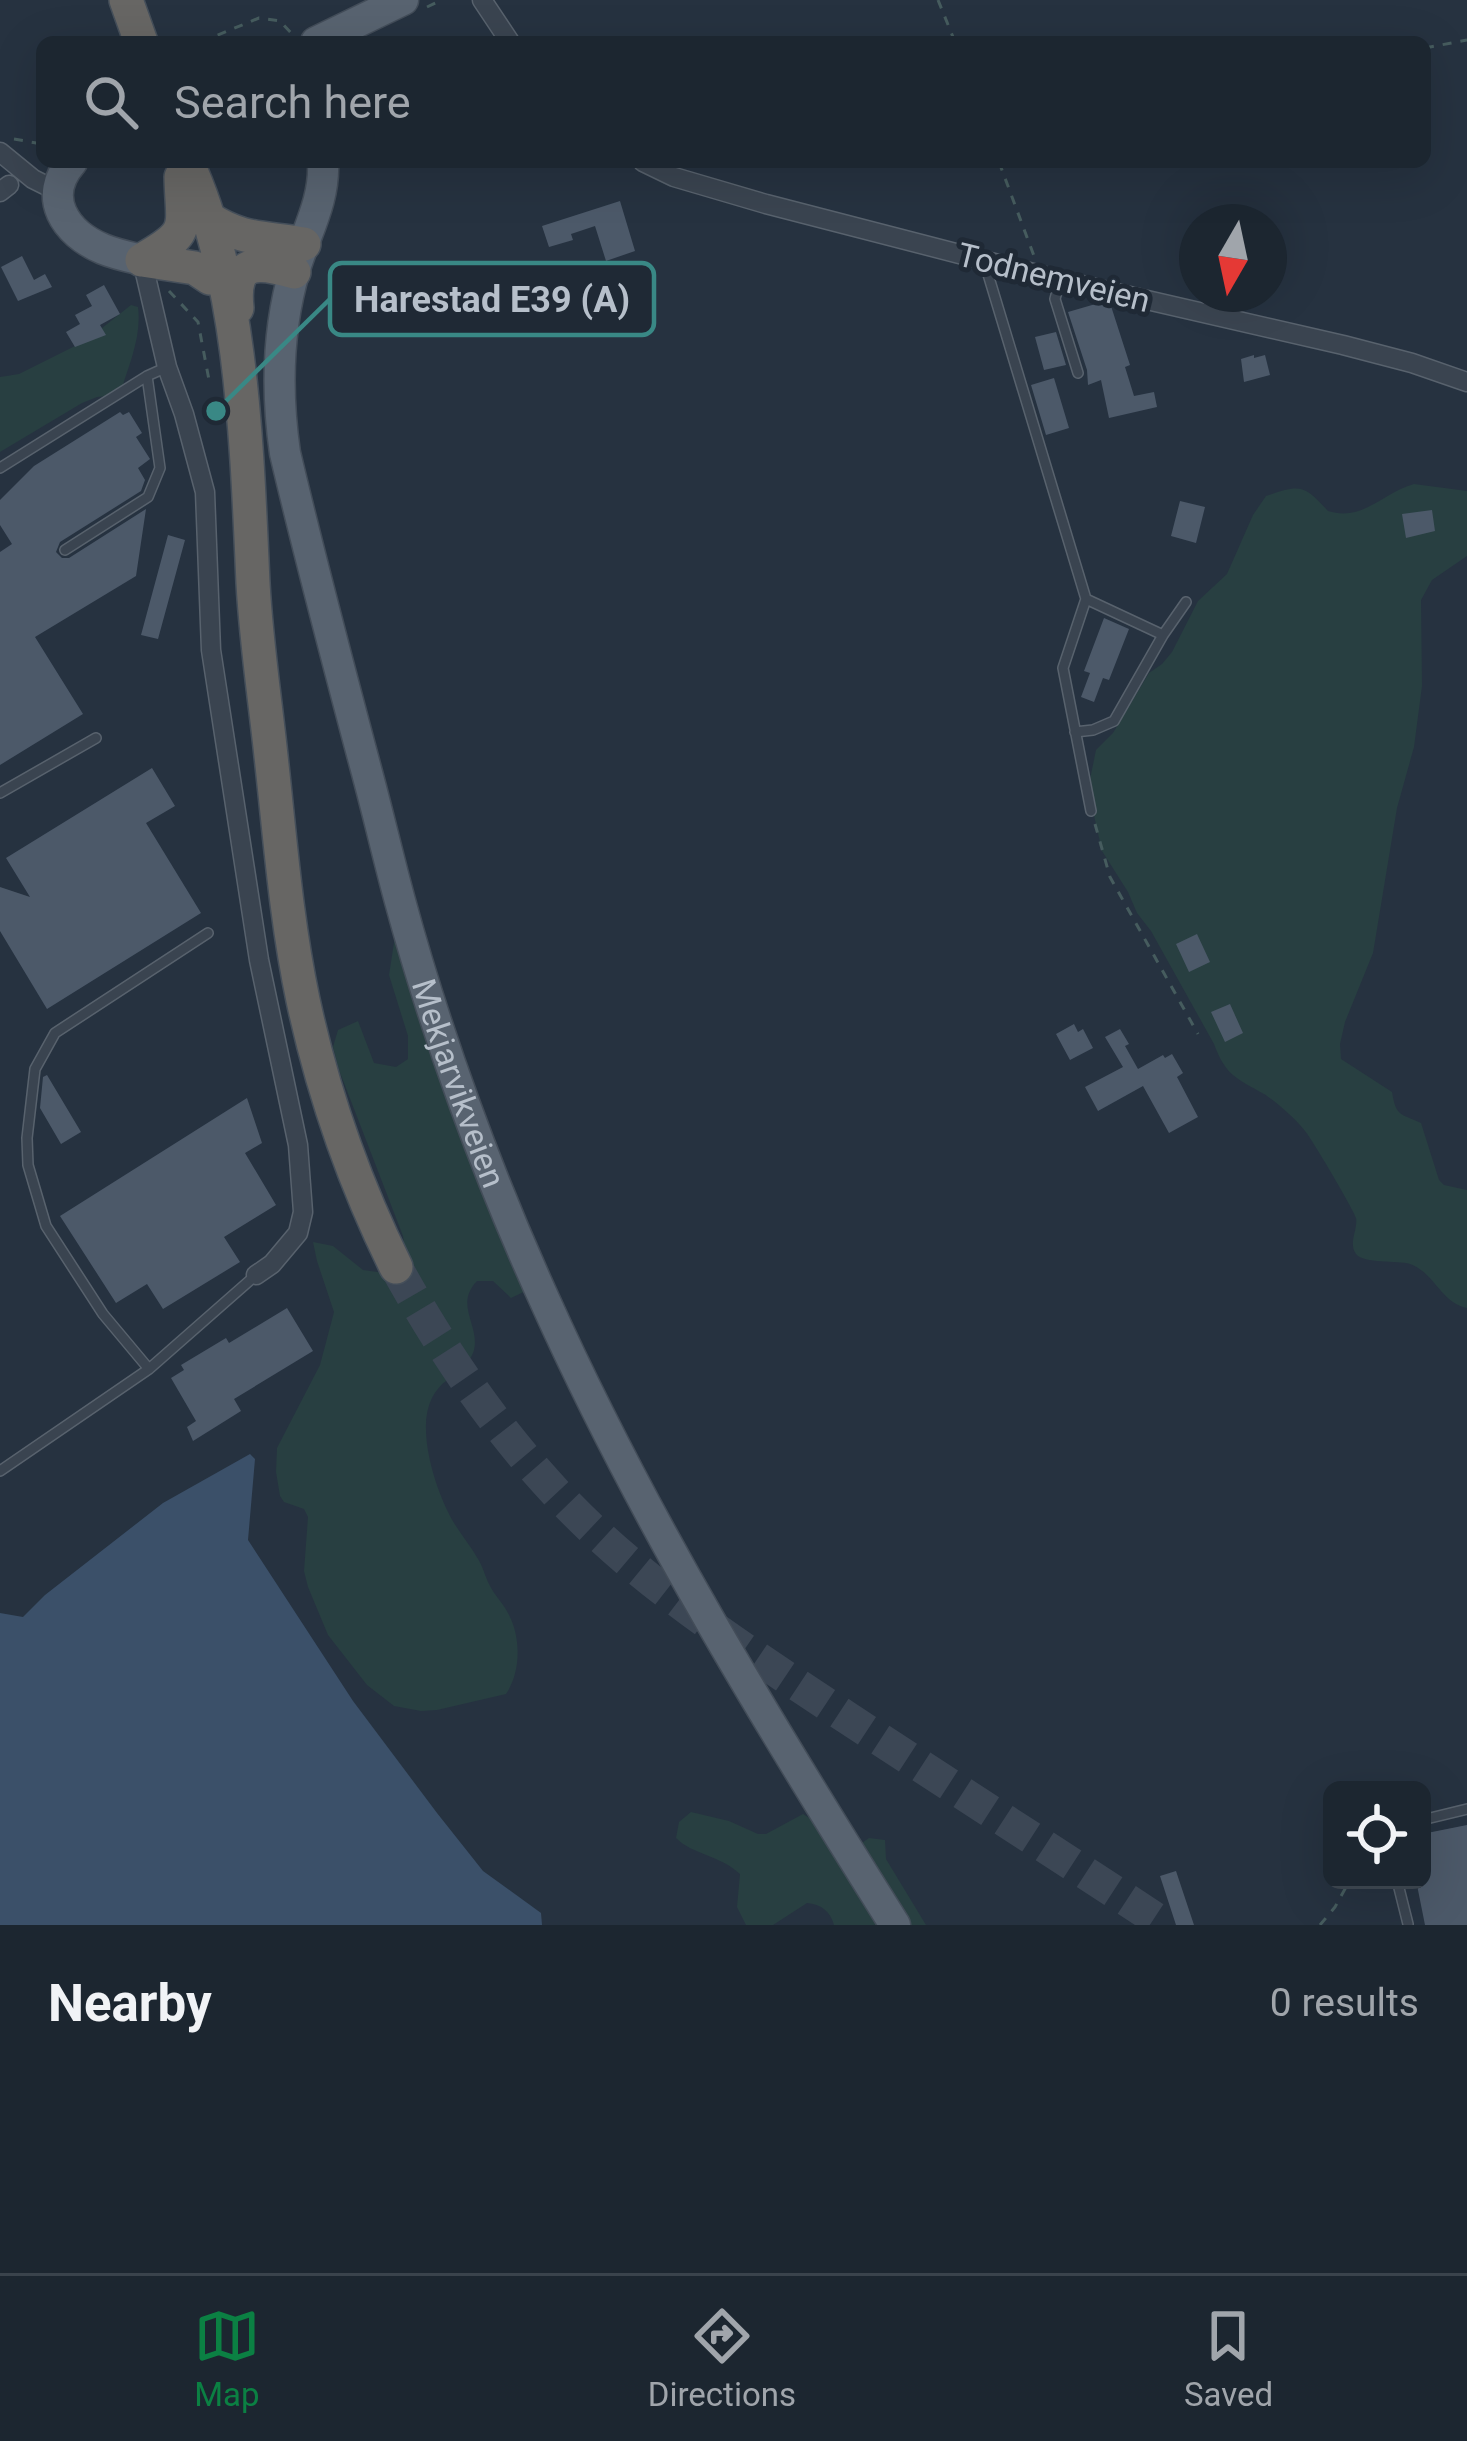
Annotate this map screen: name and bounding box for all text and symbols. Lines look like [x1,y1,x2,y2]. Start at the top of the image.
search box [36,36,1431,168]
icon: search [78,69,144,135]
text: Search here [174,76,411,129]
north arrow [1179,204,1287,312]
street label: Todnemveien [953,235,1154,320]
callout: Harestad E39 (A) [330,263,654,335]
text: Harestad E39 (A) [354,279,630,321]
street label: Mekjarvikveien [404,974,513,1193]
map controls [1323,1781,1431,1889]
button: locate [1323,1781,1431,1889]
text: Nearby [48,1974,212,2033]
text: 0 results [1270,1980,1419,2026]
tab: Map [194,2303,260,2414]
tab: Directions [648,2303,796,2414]
tab: Saved [1184,2303,1273,2414]

